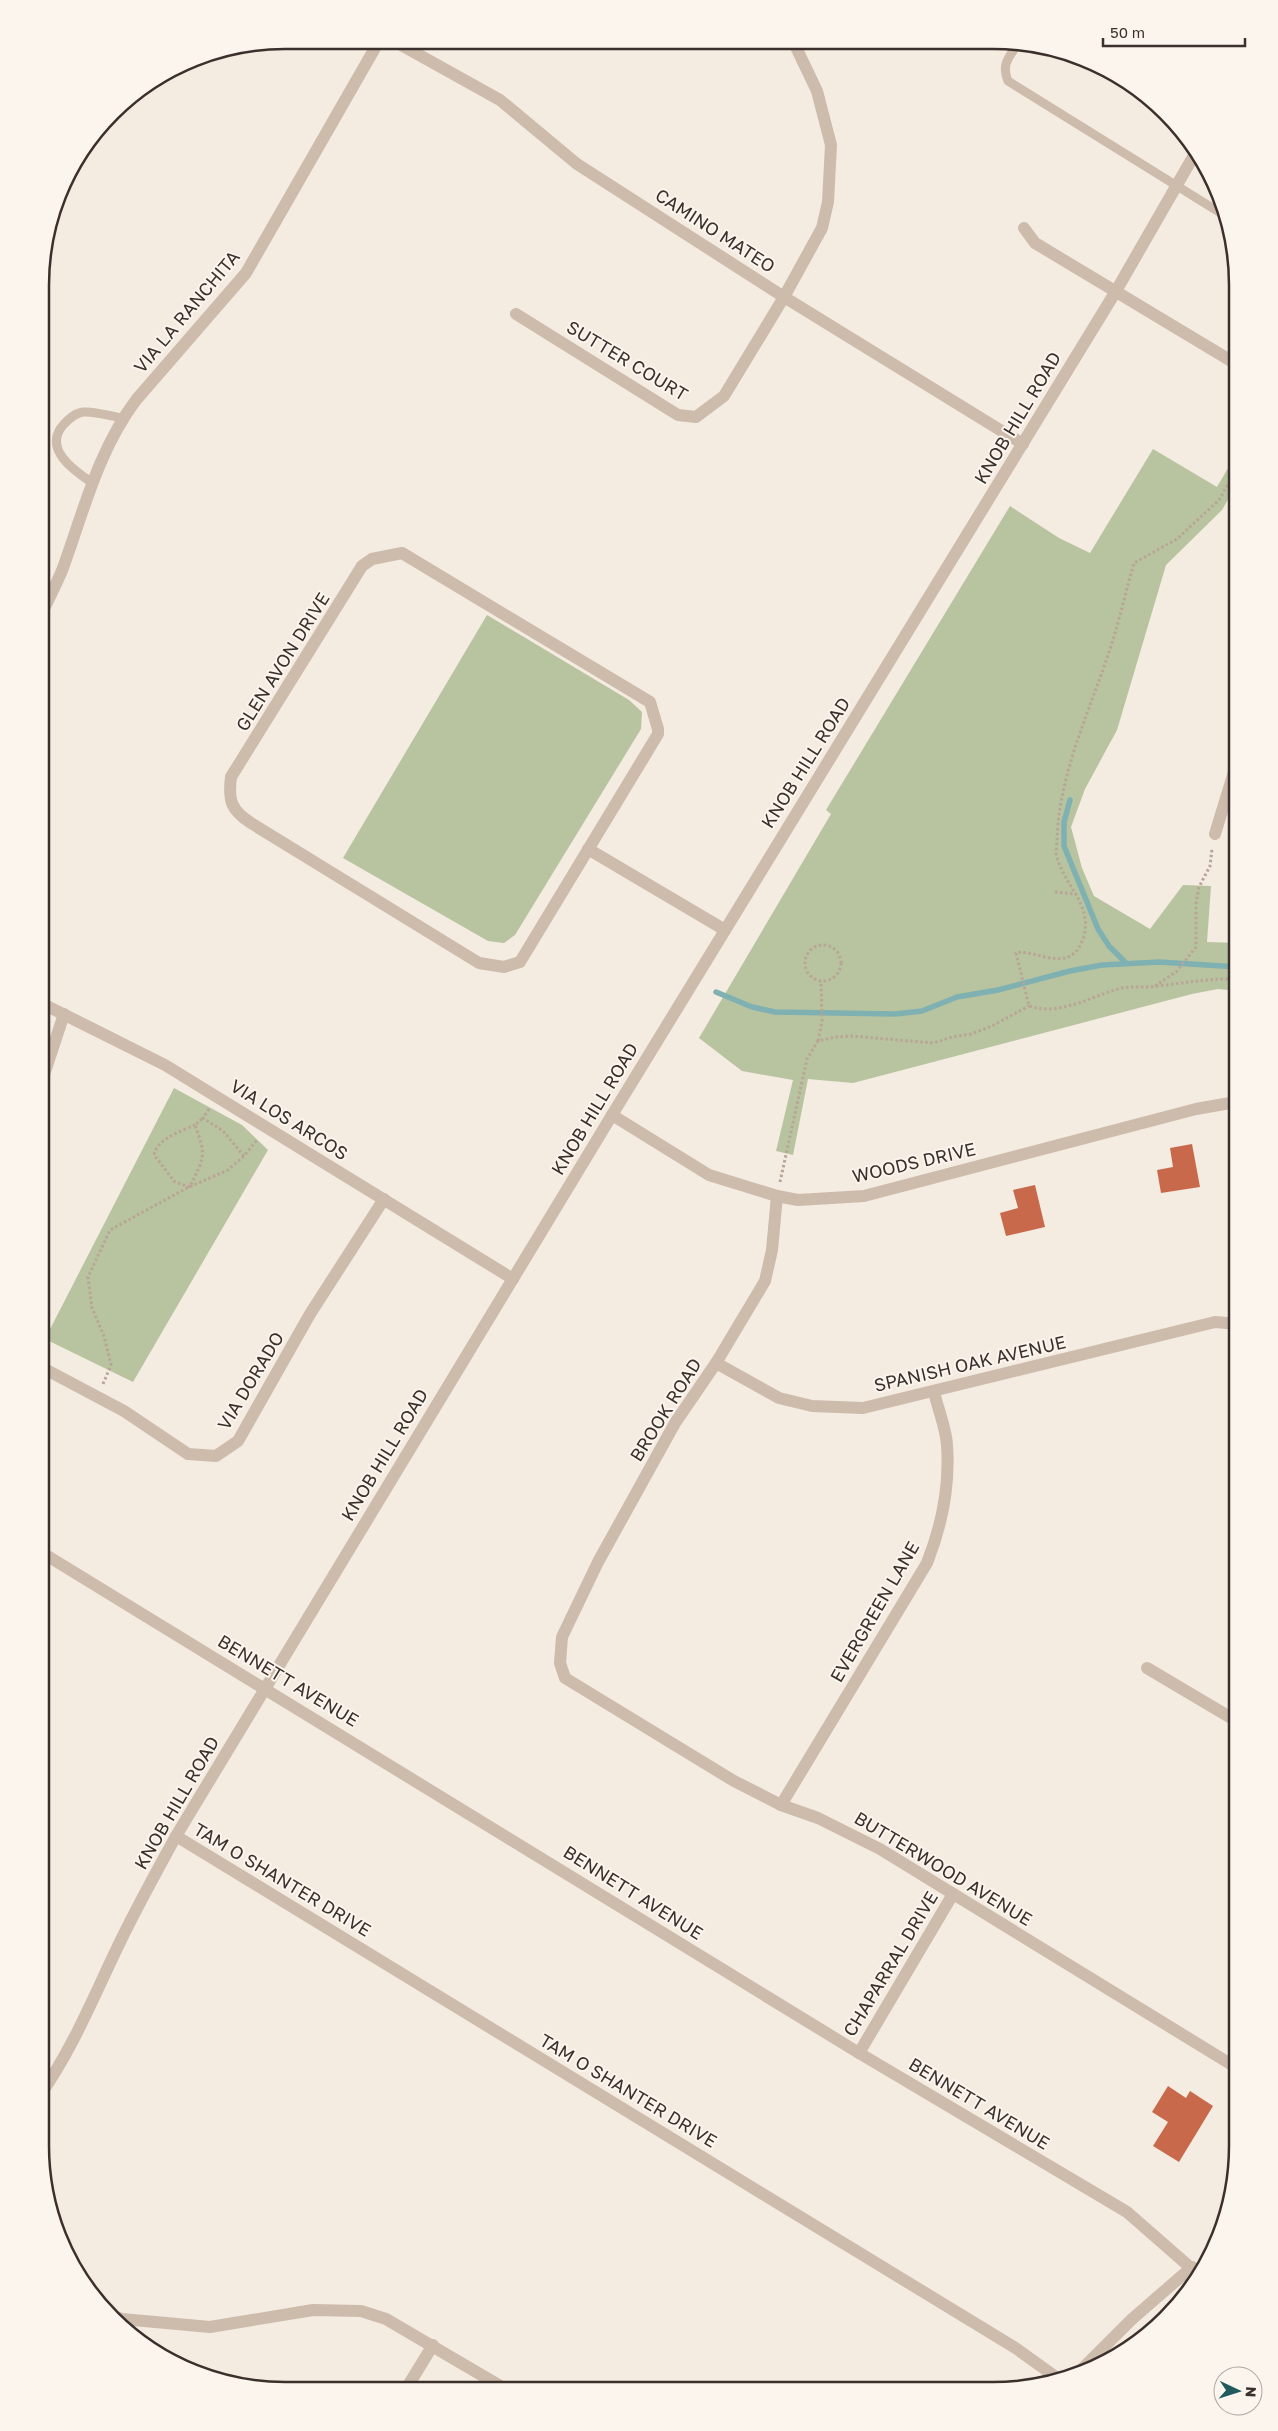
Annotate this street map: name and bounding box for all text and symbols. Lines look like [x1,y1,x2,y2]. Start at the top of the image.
scale bar [1103,15,1246,47]
text: 50 m [1110,23,1145,41]
street label: CAMINO MATEO [652,183,779,277]
street label: VIA LA RANCHITA [129,246,244,377]
street label: SUTTER COURT [563,315,692,405]
street label: KNOB HILL ROAD [969,347,1065,488]
street label: GLEN AVON DRIVE [231,588,334,735]
street label: KNOB HILL ROAD [756,693,854,832]
street label: KNOB HILL ROAD [546,1038,642,1179]
street label: VIA LOS ARCOS [227,1074,352,1164]
street label: WOODS DRIVE [850,1137,978,1187]
street label: VIA DORADO [212,1327,288,1433]
street label: SPANISH OAK AVENUE [872,1330,1068,1396]
street label: BROOK ROAD [625,1354,706,1465]
street label: KNOB HILL ROAD [336,1384,432,1525]
street label: EVERGREEN LANE [825,1537,923,1686]
street label: BENNETT AVENUE [214,1629,363,1731]
street label: KNOB HILL ROAD [129,1732,223,1873]
street label: BUTTERWOOD AVENUE [851,1806,1036,1930]
street label: TAM O SHANTER DRIVE [190,1817,375,1941]
street label: BENNETT AVENUE [560,1840,707,1944]
street label: CHAPARRAL DRIVE [838,1887,942,2040]
street label: TAM O SHANTER DRIVE [536,2028,721,2152]
street label: BENNETT AVENUE [905,2052,1054,2154]
north arrow [1213,2366,1263,2416]
text: N [1243,2386,1260,2398]

